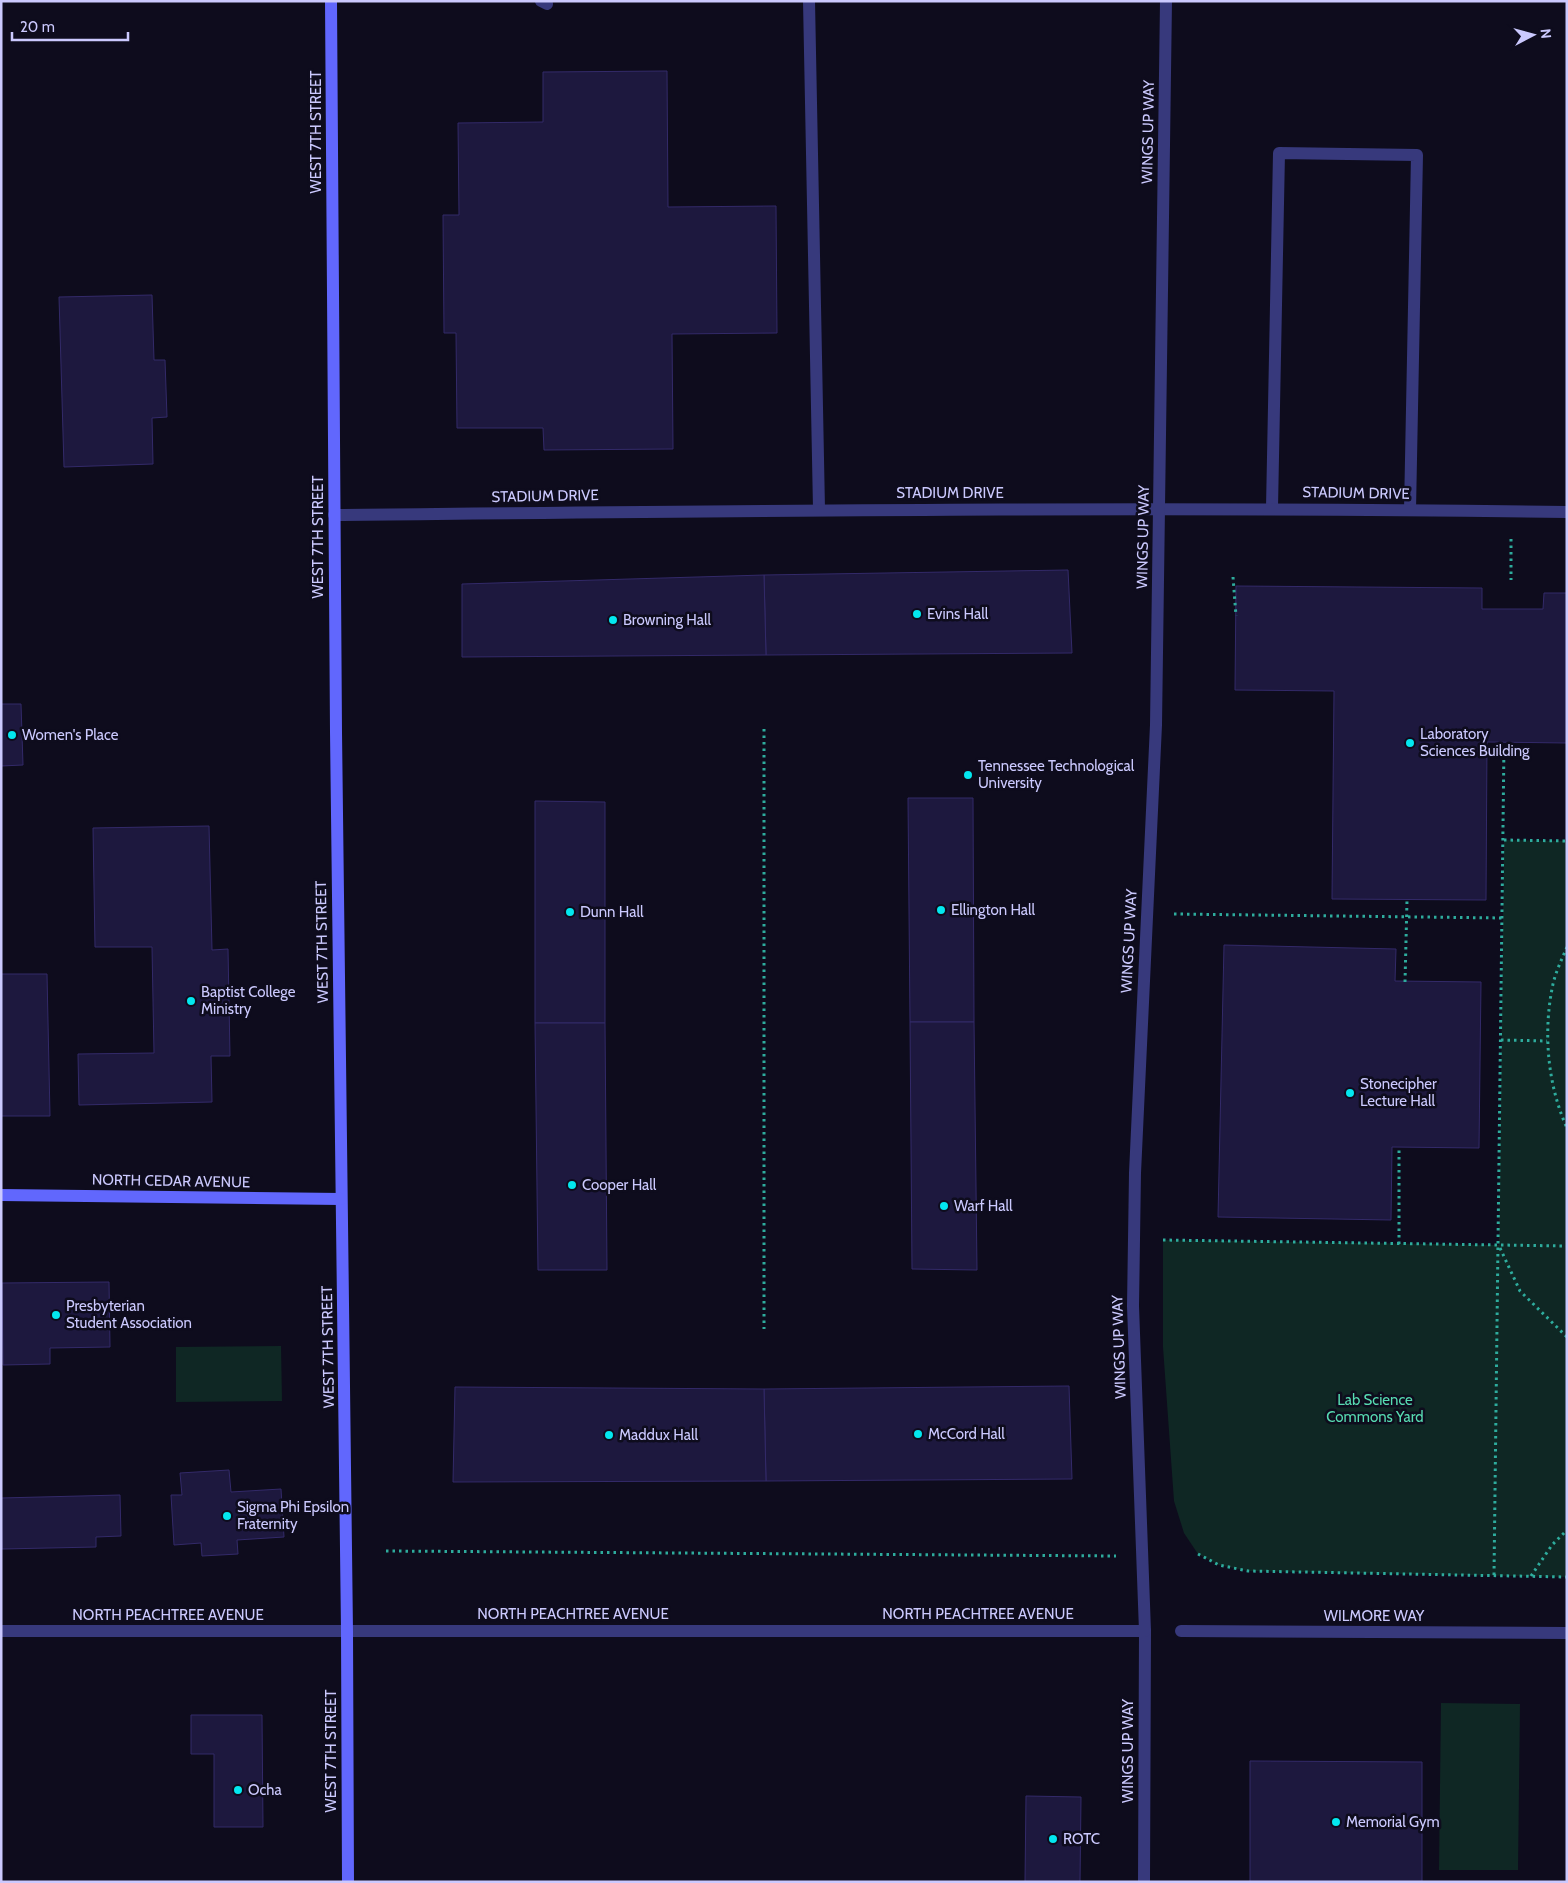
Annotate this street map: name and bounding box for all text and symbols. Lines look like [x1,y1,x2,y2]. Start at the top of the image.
scale bar [12,10,129,42]
north arrow [1508,10,1558,60]
text: 20 m [20,18,55,36]
text: N [1536,28,1555,40]
street label: WEST 7TH STREET [307,71,325,193]
street label: WINGS UP WAY [1138,79,1158,184]
street label: WEST 7TH STREET [309,476,327,598]
street label: STADIUM DRIVE [1302,483,1410,503]
street label: STADIUM DRIVE [896,484,1004,502]
street label: WINGS UP WAY [1133,484,1153,589]
street label: STADIUM DRIVE [491,486,599,506]
place label: Evins Hall [927,605,989,623]
marker: Evins Hall [911,608,923,620]
place label: Browning Hall [623,611,711,629]
marker: Browning Hall [607,614,619,626]
place label: Laboratory Sciences Building [1420,725,1530,760]
place label: Women's Place [22,726,119,744]
marker: Women's Place [6,729,18,741]
marker: Laboratory Sciences Building [1404,737,1416,749]
place label: Tennessee Technological University [978,757,1135,792]
marker: Tennessee Technological University [962,769,974,781]
street label: WEST 7TH STREET [312,880,332,1004]
street label: WINGS UP WAY [1117,888,1141,993]
place label: Ellington Hall [951,901,1036,919]
place label: Dunn Hall [580,903,644,921]
marker: Ellington Hall [935,904,947,916]
marker: Dunn Hall [564,906,576,918]
place label: Baptist College Ministry [201,983,296,1018]
marker: Baptist College Ministry [185,995,197,1007]
place label: Stonecipher Lecture Hall [1360,1075,1437,1110]
marker: Stonecipher Lecture Hall [1344,1087,1356,1099]
street label: NORTH CEDAR AVENUE [92,1171,250,1191]
place label: Cooper Hall [582,1176,657,1194]
marker: Cooper Hall [566,1179,578,1191]
place label: Warf Hall [954,1197,1013,1215]
marker: Warf Hall [938,1200,950,1212]
street label: WEST 7TH STREET [318,1285,338,1409]
street label: WINGS UP WAY [1108,1294,1130,1399]
place label: Presbyterian Student Association [66,1297,192,1332]
marker: Presbyterian Student Association [50,1309,62,1321]
park label: Lab Science Commons Yard [1326,1391,1424,1426]
place label: McCord Hall [928,1425,1005,1443]
place label: Maddux Hall [619,1426,698,1444]
marker: McCord Hall [912,1428,924,1440]
marker: Maddux Hall [603,1429,615,1441]
place label: Sigma Phi Epsilon Fraternity [237,1498,349,1533]
marker: Sigma Phi Epsilon Fraternity [221,1510,233,1522]
street label: NORTH PEACHTREE AVENUE [477,1605,669,1623]
street label: NORTH PEACHTREE AVENUE [882,1605,1074,1623]
street label: NORTH PEACHTREE AVENUE [72,1606,264,1624]
street label: WILMORE WAY [1324,1607,1425,1625]
street label: WEST 7TH STREET [322,1690,340,1812]
street label: WINGS UP WAY [1119,1698,1137,1803]
place label: Ocha [248,1781,282,1799]
marker: Ocha [232,1784,244,1796]
place label: Memorial Gym [1346,1813,1440,1831]
marker: Memorial Gym [1330,1816,1342,1828]
place label: ROTC [1063,1830,1100,1848]
marker: ROTC [1047,1833,1059,1845]

